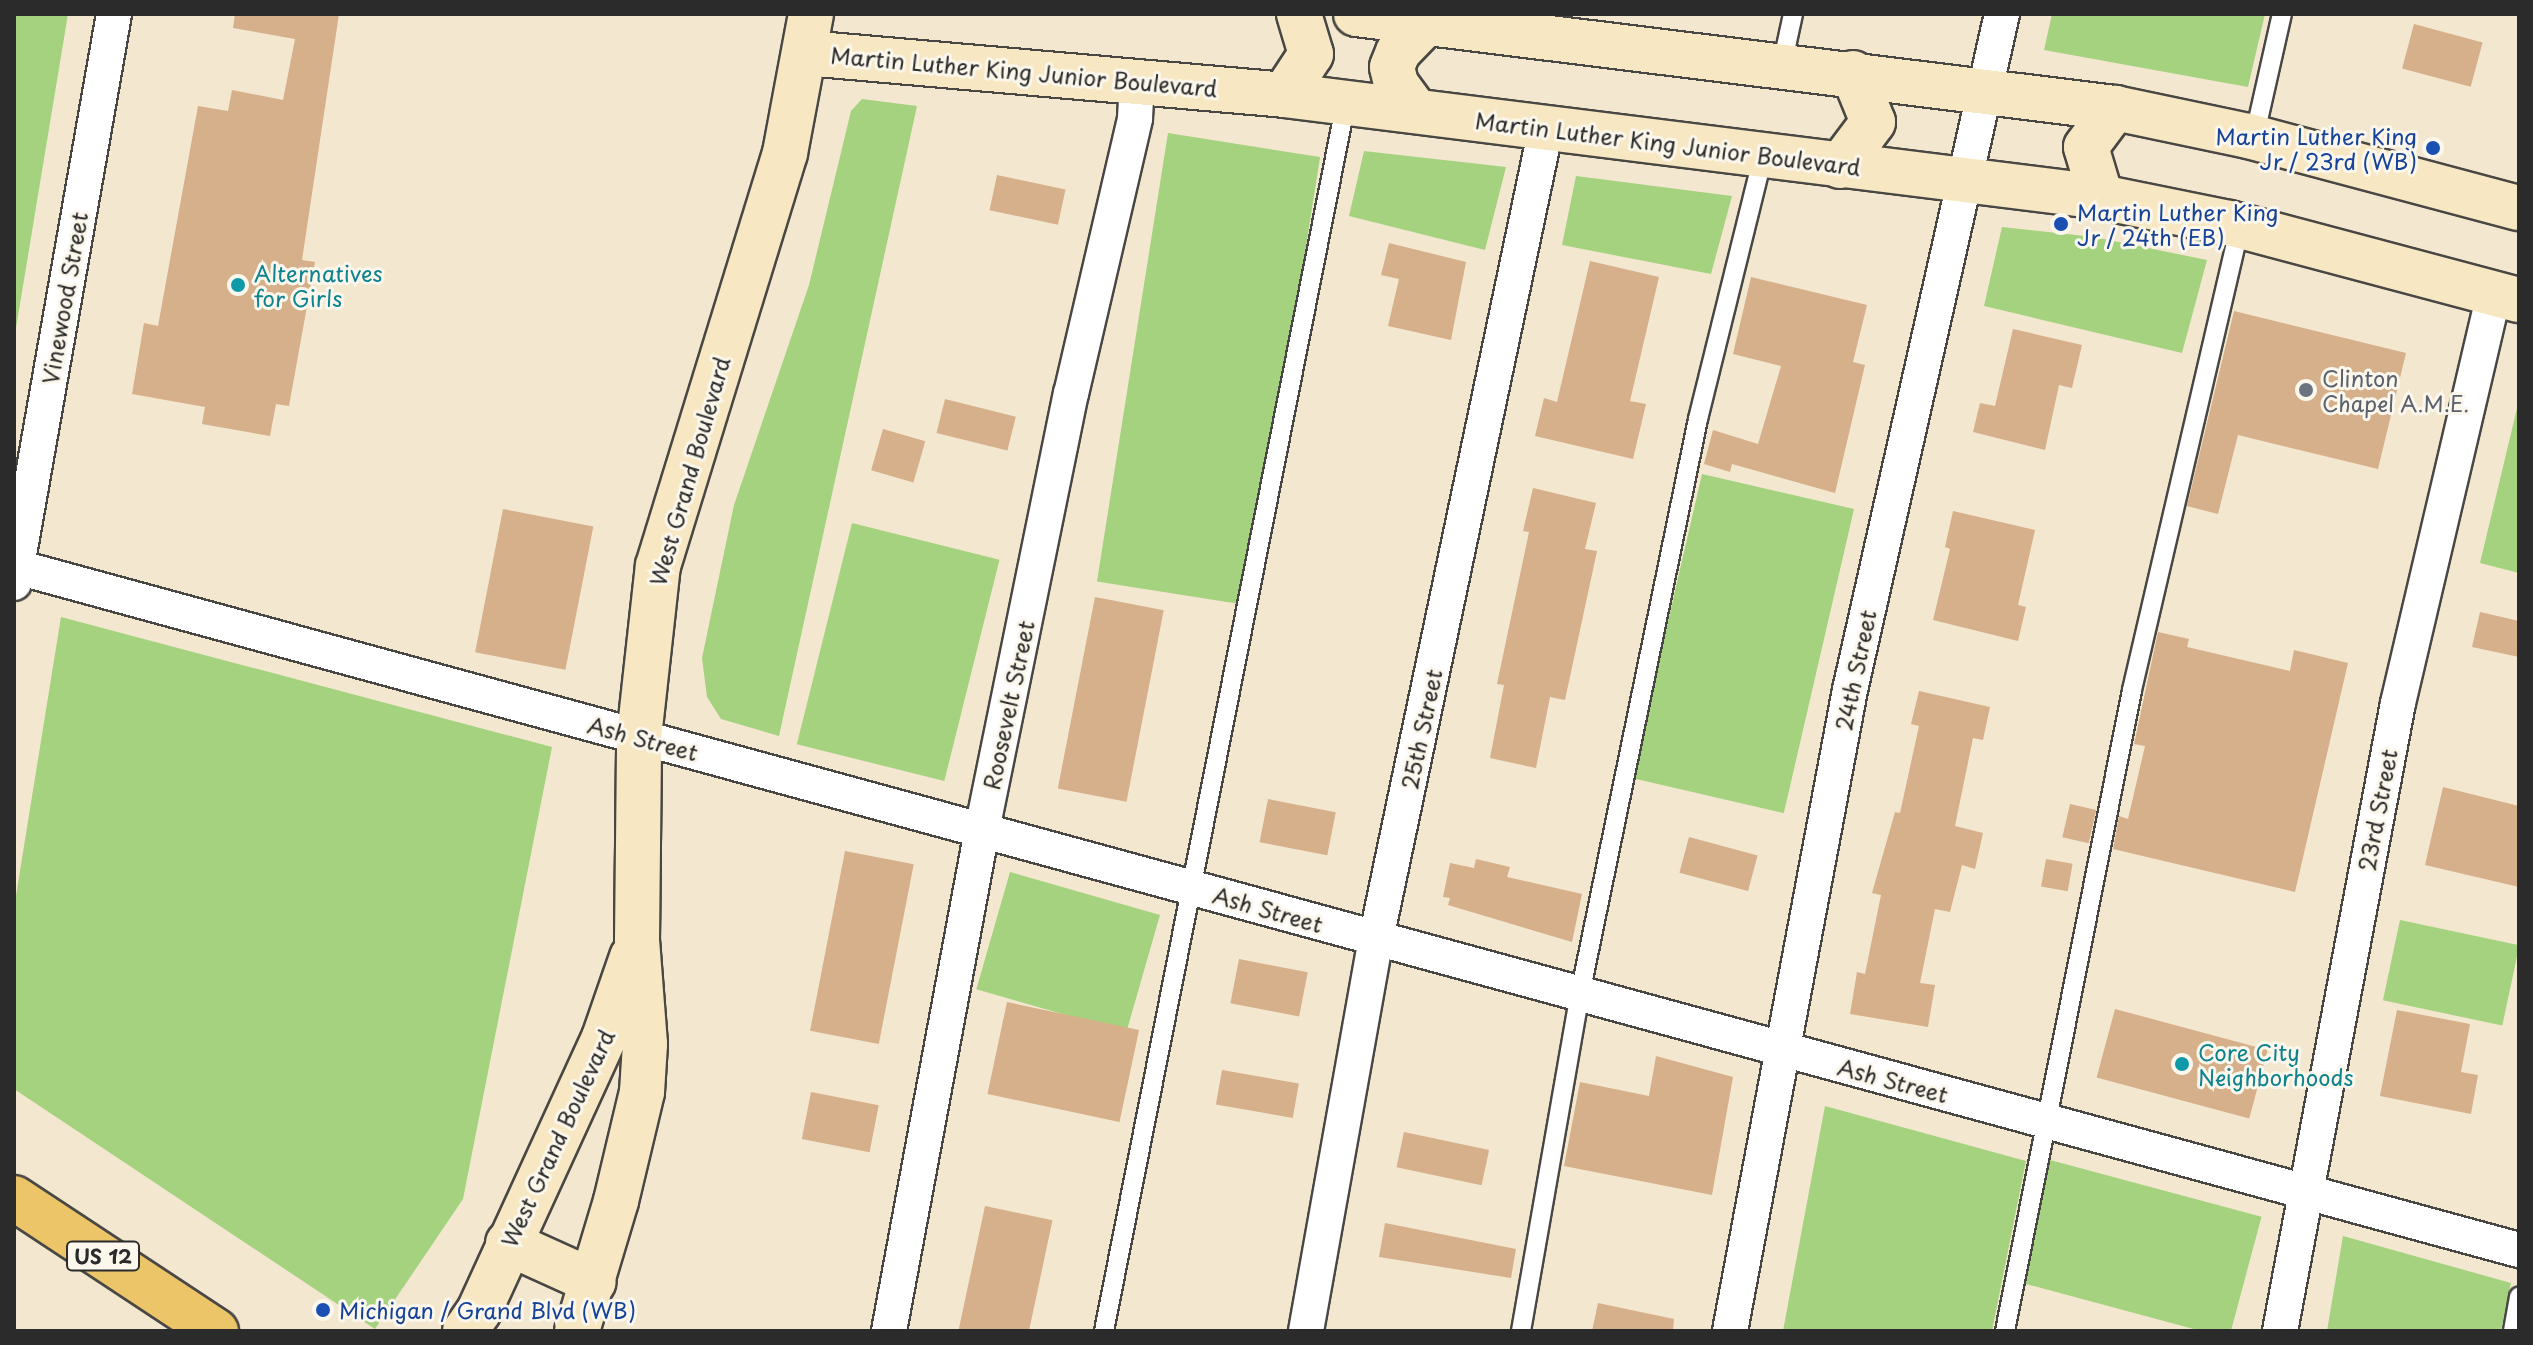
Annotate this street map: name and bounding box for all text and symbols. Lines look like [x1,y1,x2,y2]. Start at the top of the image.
street label: Martin Luther King Junior Boulevard [830,41,1218,101]
street label: Martin Luther King Junior Boulevard [1474,106,1862,180]
place label: Martin Luther King Jr / 23rd (WB) [2216,122,2417,174]
marker: Martin Luther King Jr / 23rd (WB) [2424,139,2442,157]
place label: Martin Luther King Jr / 24th (EB) [2077,198,2278,250]
street label: Vinewood Street [36,210,92,386]
marker: Martin Luther King Jr / 24th (EB) [2052,215,2070,233]
place label: Alternatives for Girls [254,259,383,310]
marker: Alternatives for Girls [229,276,247,294]
street label: West Grand Boulevard [643,353,735,589]
place label: Clinton Chapel A.M.E. [2322,364,2471,416]
marker: Clinton Chapel A.M.E. [2297,381,2315,399]
street label: 24th Street [1829,607,1881,733]
street label: Roosevelt Street [977,618,1039,792]
street label: 25th Street [1395,666,1447,792]
street label: Ash Street [585,711,701,765]
street label: 23rd Street [2352,746,2402,874]
street label: Ash Street [1210,881,1326,937]
street label: West Grand Boulevard [495,1024,619,1252]
place label: Core City Neighborhoods [2198,1038,2353,1090]
street label: Ash Street [1835,1053,1951,1107]
marker: Core City Neighborhoods [2173,1055,2191,1073]
road number: US 12 [65,1240,141,1272]
place label: Michigan / Grand Blvd (WB) [339,1297,639,1323]
marker: Michigan / Grand Blvd (WB) [314,1301,332,1319]

